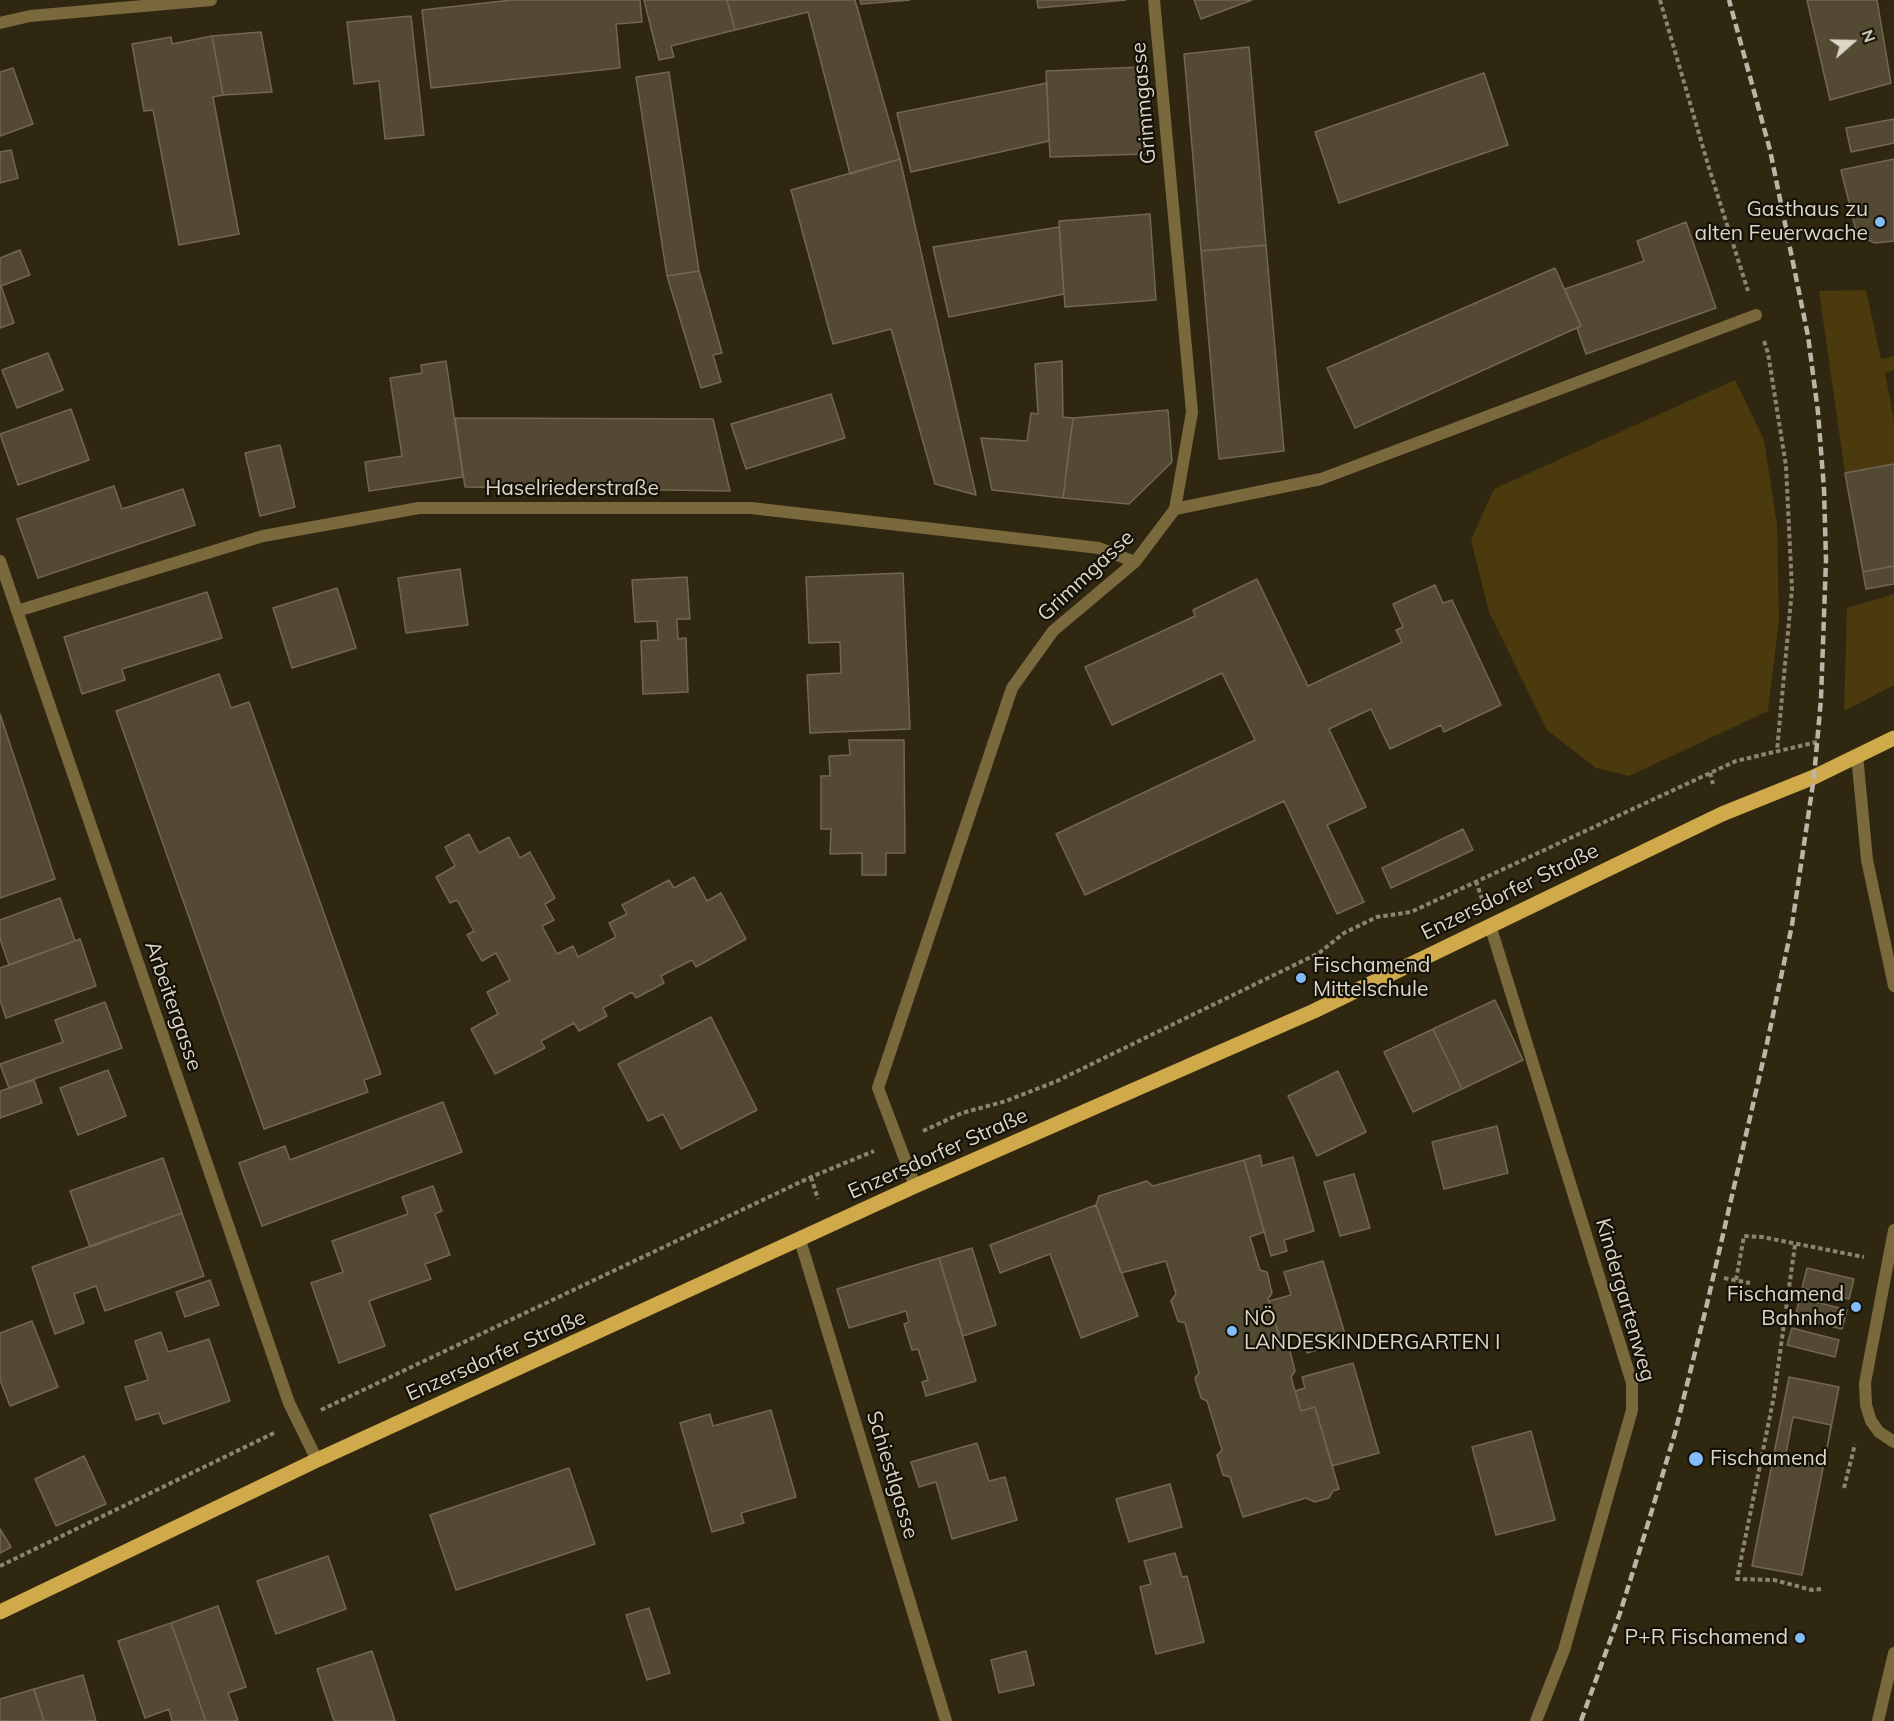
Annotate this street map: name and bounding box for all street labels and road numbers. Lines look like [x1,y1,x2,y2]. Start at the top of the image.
street label: Grimmgasse [1126,41,1162,165]
street label: Haselriederstraße [485,476,659,502]
street label: Grimmgasse [1033,525,1139,627]
street label: Enzersdorfer Straße [1417,838,1603,946]
street label: Arbeitergasse [139,938,207,1074]
street label: Enzersdorfer Straße [844,1103,1032,1205]
street label: Kindergartenweg [1590,1215,1660,1385]
street label: Enzersdorfer Straße [402,1305,590,1407]
street label: Schiestlgasse [861,1408,923,1542]

